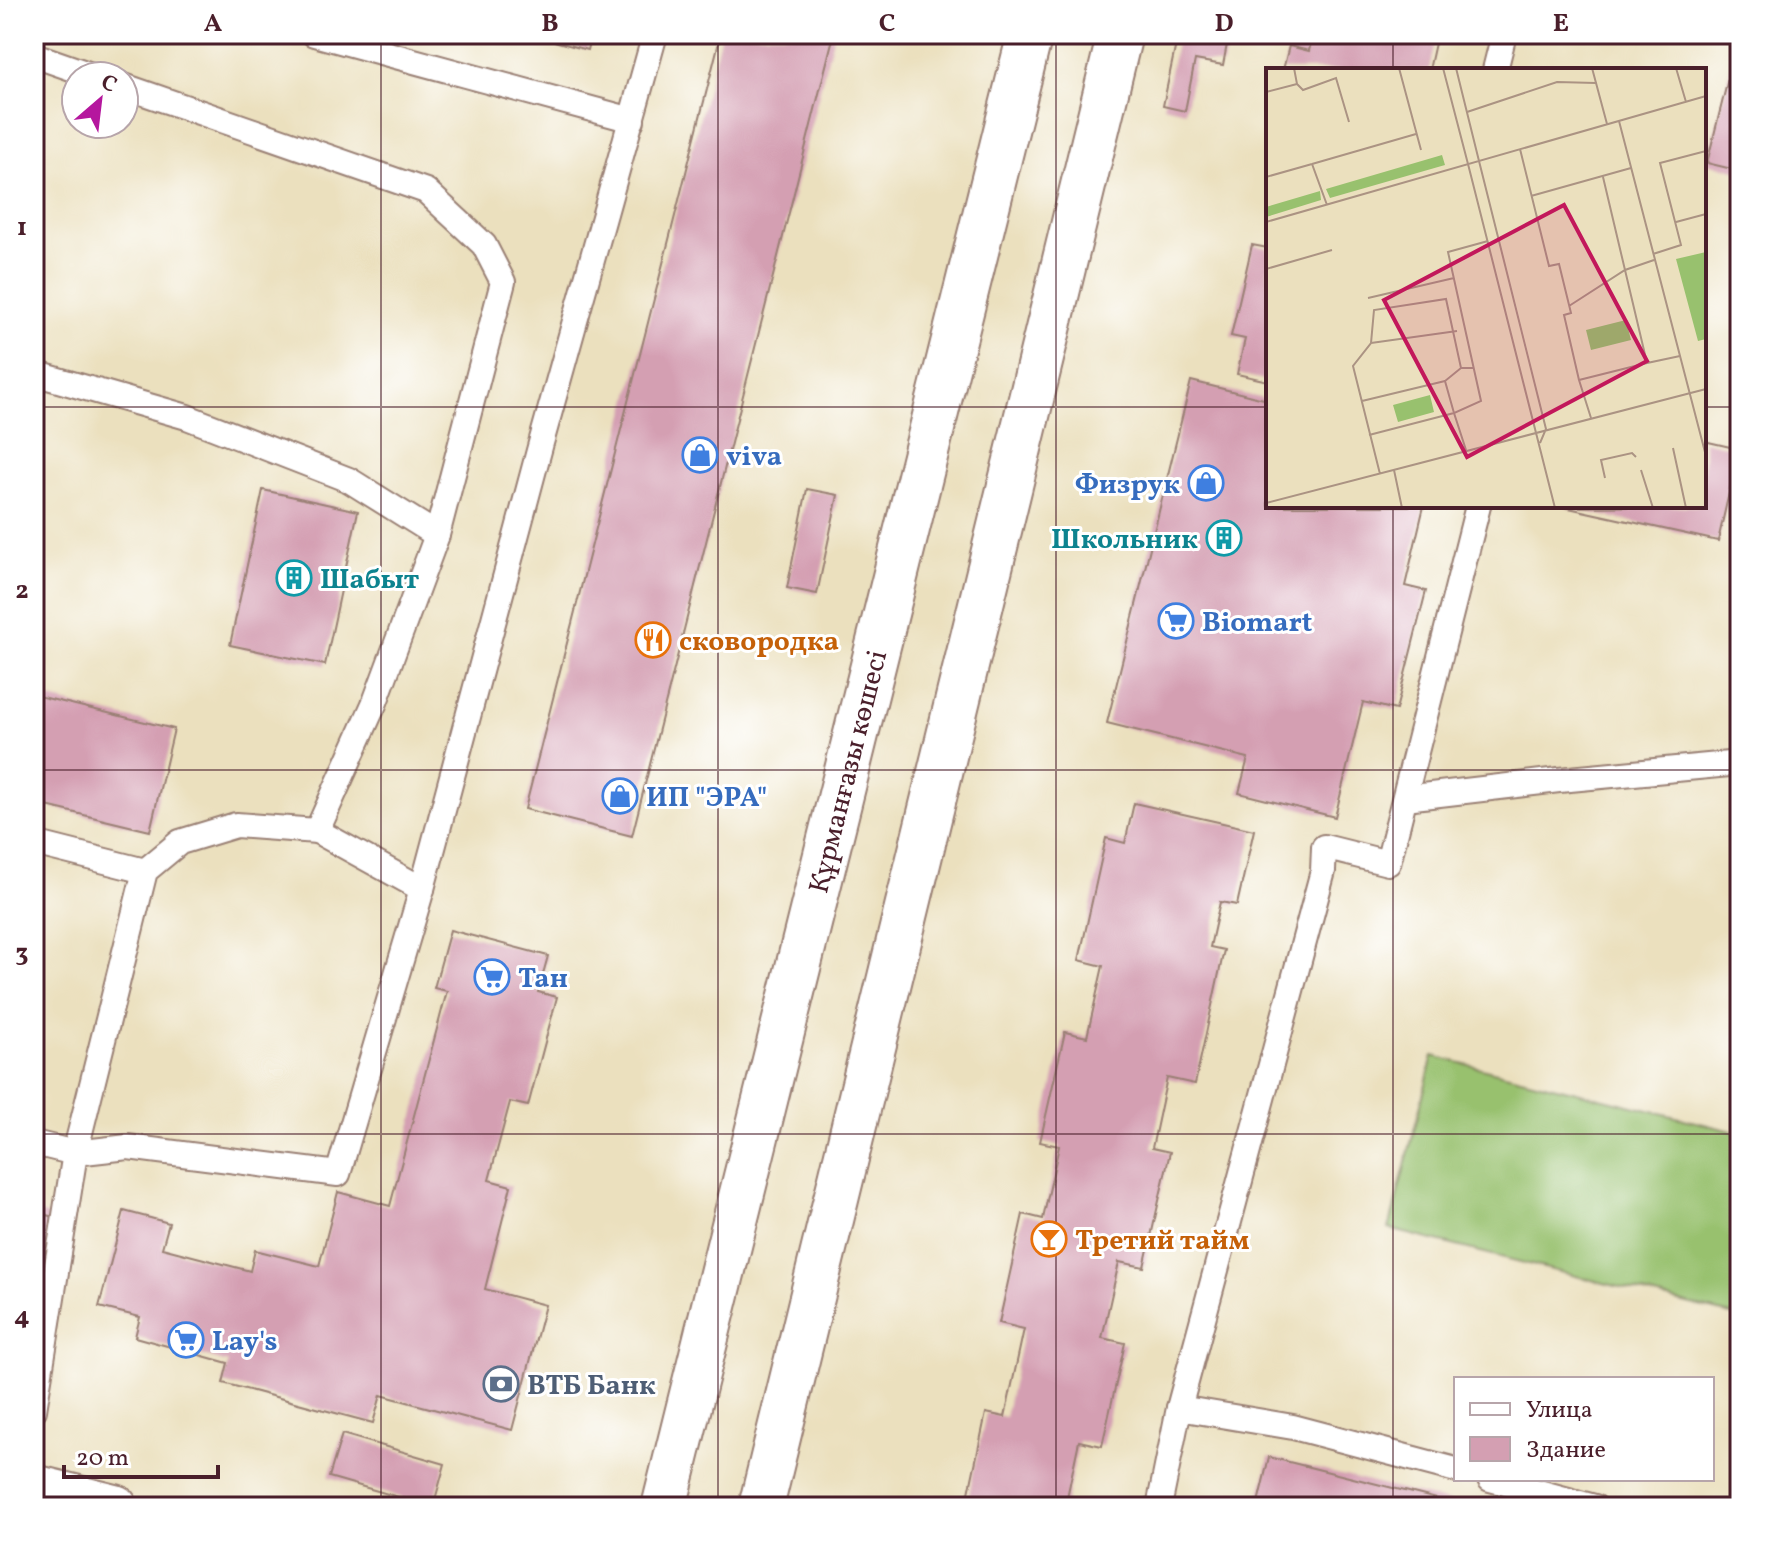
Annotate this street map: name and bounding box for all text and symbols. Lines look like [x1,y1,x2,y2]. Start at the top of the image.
text: A [204,6,223,42]
text: B [541,6,559,42]
text: C [879,6,895,42]
text: D [1214,6,1234,42]
text: E [1553,6,1569,42]
north arrow [60,60,140,140]
text: С [95,68,122,102]
inset map [1266,68,1706,508]
text: 1 [17,210,27,246]
shop icon: viva [681,436,719,474]
place label: viva [726,438,782,477]
shop icon: Физрук [1187,464,1225,502]
place label: Физрук [1075,466,1180,505]
building icon: Школьник [1205,519,1243,557]
place label: Школьник [1051,521,1198,560]
building icon: Шабыт [275,559,313,597]
place label: Шабыт [320,561,420,600]
text: 2 [15,573,29,609]
supermarket icon: Biomart [1157,602,1195,640]
place label: Biomart [1202,604,1312,643]
restaurant icon: сковородка [634,621,672,659]
place label: сковородка [679,623,839,662]
street label: Құрманғазы көшесі [800,646,898,898]
shop icon: ИП "ЭРА" [601,777,639,815]
place label: ИП "ЭРА" [646,779,767,818]
text: 3 [15,936,29,972]
supermarket icon: Тан [473,958,511,996]
place label: Тан [518,960,568,999]
bar icon: Третий тайм [1030,1220,1068,1258]
place label: Третий тайм [1075,1222,1250,1261]
text: 4 [14,1299,30,1335]
supermarket icon: Lay's [167,1321,205,1359]
place label: Lay's [212,1323,277,1362]
bank icon: ВТБ Банк [482,1365,520,1403]
place label: ВТБ Банк [527,1367,656,1406]
legend [1454,1377,1714,1481]
text: Улица [1526,1394,1593,1428]
scale bar [64,1429,218,1479]
text: Здание [1526,1434,1606,1468]
text: 20 m [76,1442,129,1476]

